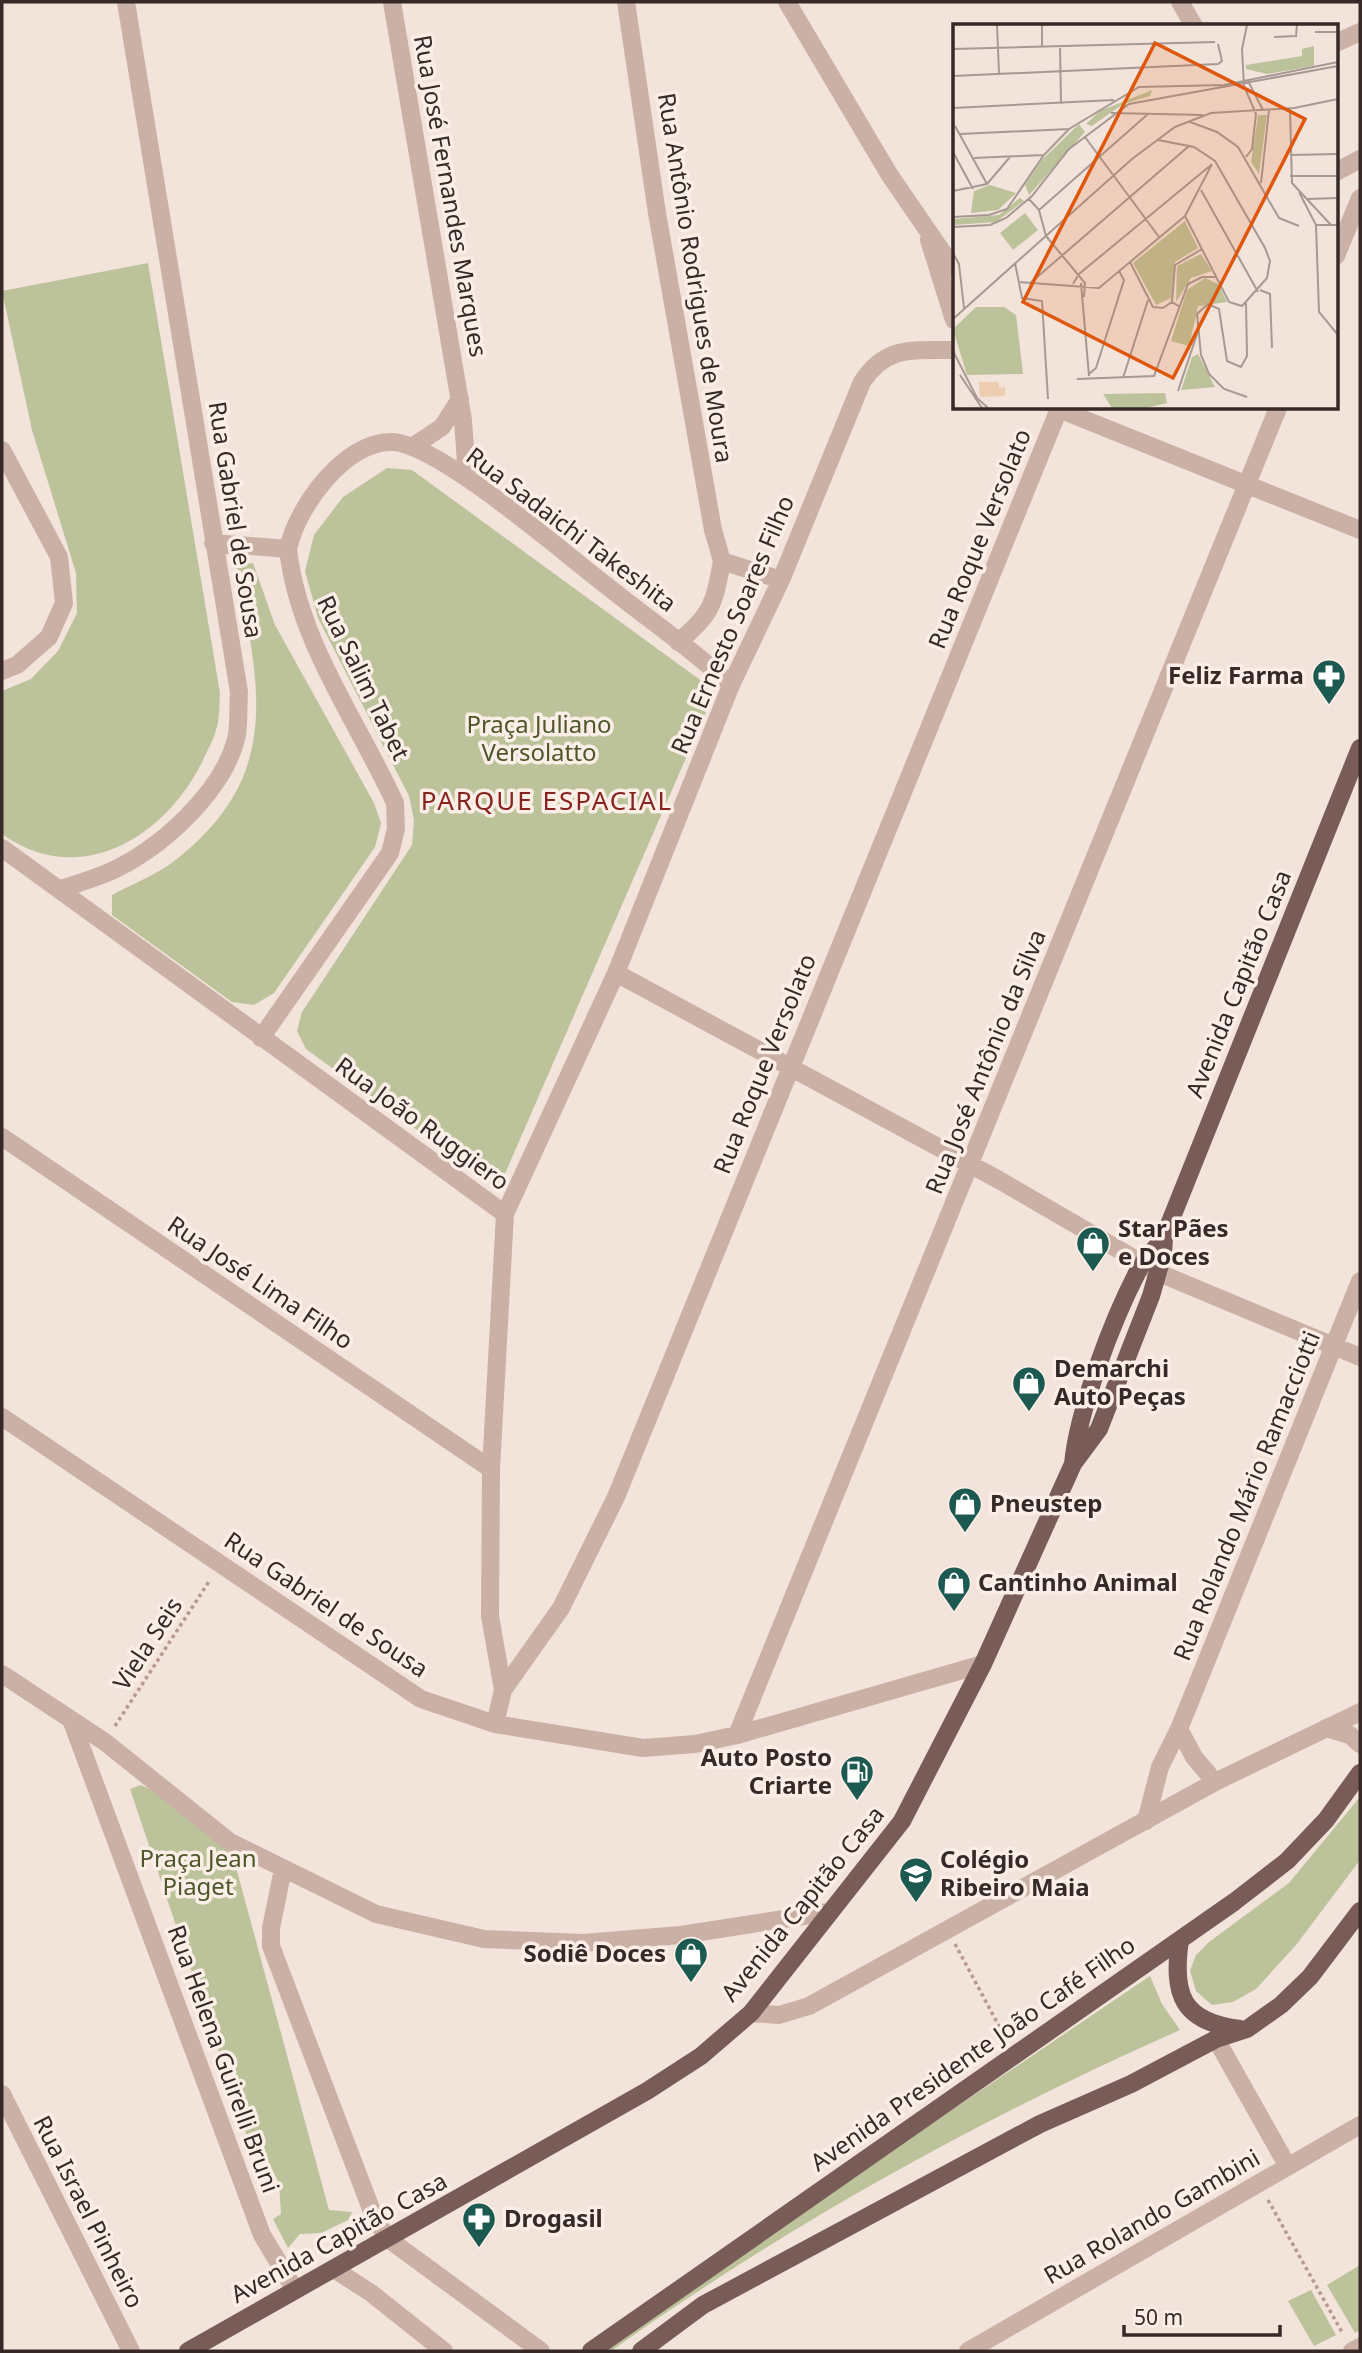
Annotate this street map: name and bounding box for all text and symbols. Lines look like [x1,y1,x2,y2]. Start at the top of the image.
inset map [953,24,1338,410]
street label: Rua José Fernandes Marques [407,32,496,359]
street label: Rua Antônio Rodrigues de Moura [651,90,742,465]
street label: Rua Gabriel de Sousa [201,399,271,641]
street label: Rua Roque Versolato [919,424,1038,653]
street label: Rua Sadaichi Takeshita [460,439,684,619]
street label: Rua Ernesto Soares Filho [662,490,801,759]
street label: Rua Salim Tabet [310,590,419,765]
pharmacy icon: Feliz Farma [1310,657,1348,706]
place label: Feliz Farma [1168,658,1304,691]
park label: Praça Juliano Versolatto [466,707,612,768]
district label: PARQUE ESPACIAL [421,782,673,818]
street label: Avenida Capitão Casa [1177,865,1298,1102]
street label: Rua José Antônio da Silva [916,924,1053,1199]
street label: Rua Roque Versolato [704,949,823,1178]
street label: Rua João Ruggiero [329,1048,517,1197]
street label: Rua José Lima Filho [162,1207,360,1356]
place label: Star Pães e Doces [1118,1211,1229,1272]
shop icon: Star Pães e Doces [1074,1224,1112,1273]
street label: Rua Rolando Mário Ramacciotti [1164,1326,1327,1665]
place label: Demarchi Auto Peças [1054,1351,1186,1412]
shop icon: Demarchi Auto Peças [1010,1364,1048,1413]
shop icon: Pneustep [946,1485,984,1534]
place label: Pneustep [990,1486,1102,1519]
street label: Rua Gabriel de Sousa [218,1523,435,1684]
shop icon: Cantinho Animal [935,1564,973,1613]
place label: Cantinho Animal [978,1565,1178,1598]
street label: Viela Seis [104,1590,189,1696]
place label: Auto Posto Criarte [701,1740,832,1801]
fuel station icon: Auto Posto Criarte [838,1753,876,1802]
street label: Avenida Capitão Casa [713,1798,891,2008]
park label: Praça Jean Piaget [139,1841,257,1902]
place label: Colégio Ribeiro Maia [940,1842,1090,1903]
school or university icon: Colégio Ribeiro Maia [897,1855,935,1904]
street label: Rua Helena Guirelli Bruni [161,1920,288,2197]
street label: Avenida Presidente João Café Filho [803,1928,1141,2178]
shop icon: Sodiê Doces [672,1935,710,1984]
place label: Sodiê Doces [524,1936,666,1969]
street label: Rua Israel Pinheiro [27,2109,152,2313]
street label: Rua Rolando Gambini [1037,2140,1265,2291]
street label: Avenida Capitão Casa [224,2163,452,2310]
pharmacy icon: Drogasil [460,2200,498,2249]
place label: Drogasil [504,2201,603,2234]
scale bar [1124,2294,1280,2338]
text: 50 m [1134,2303,1183,2331]

